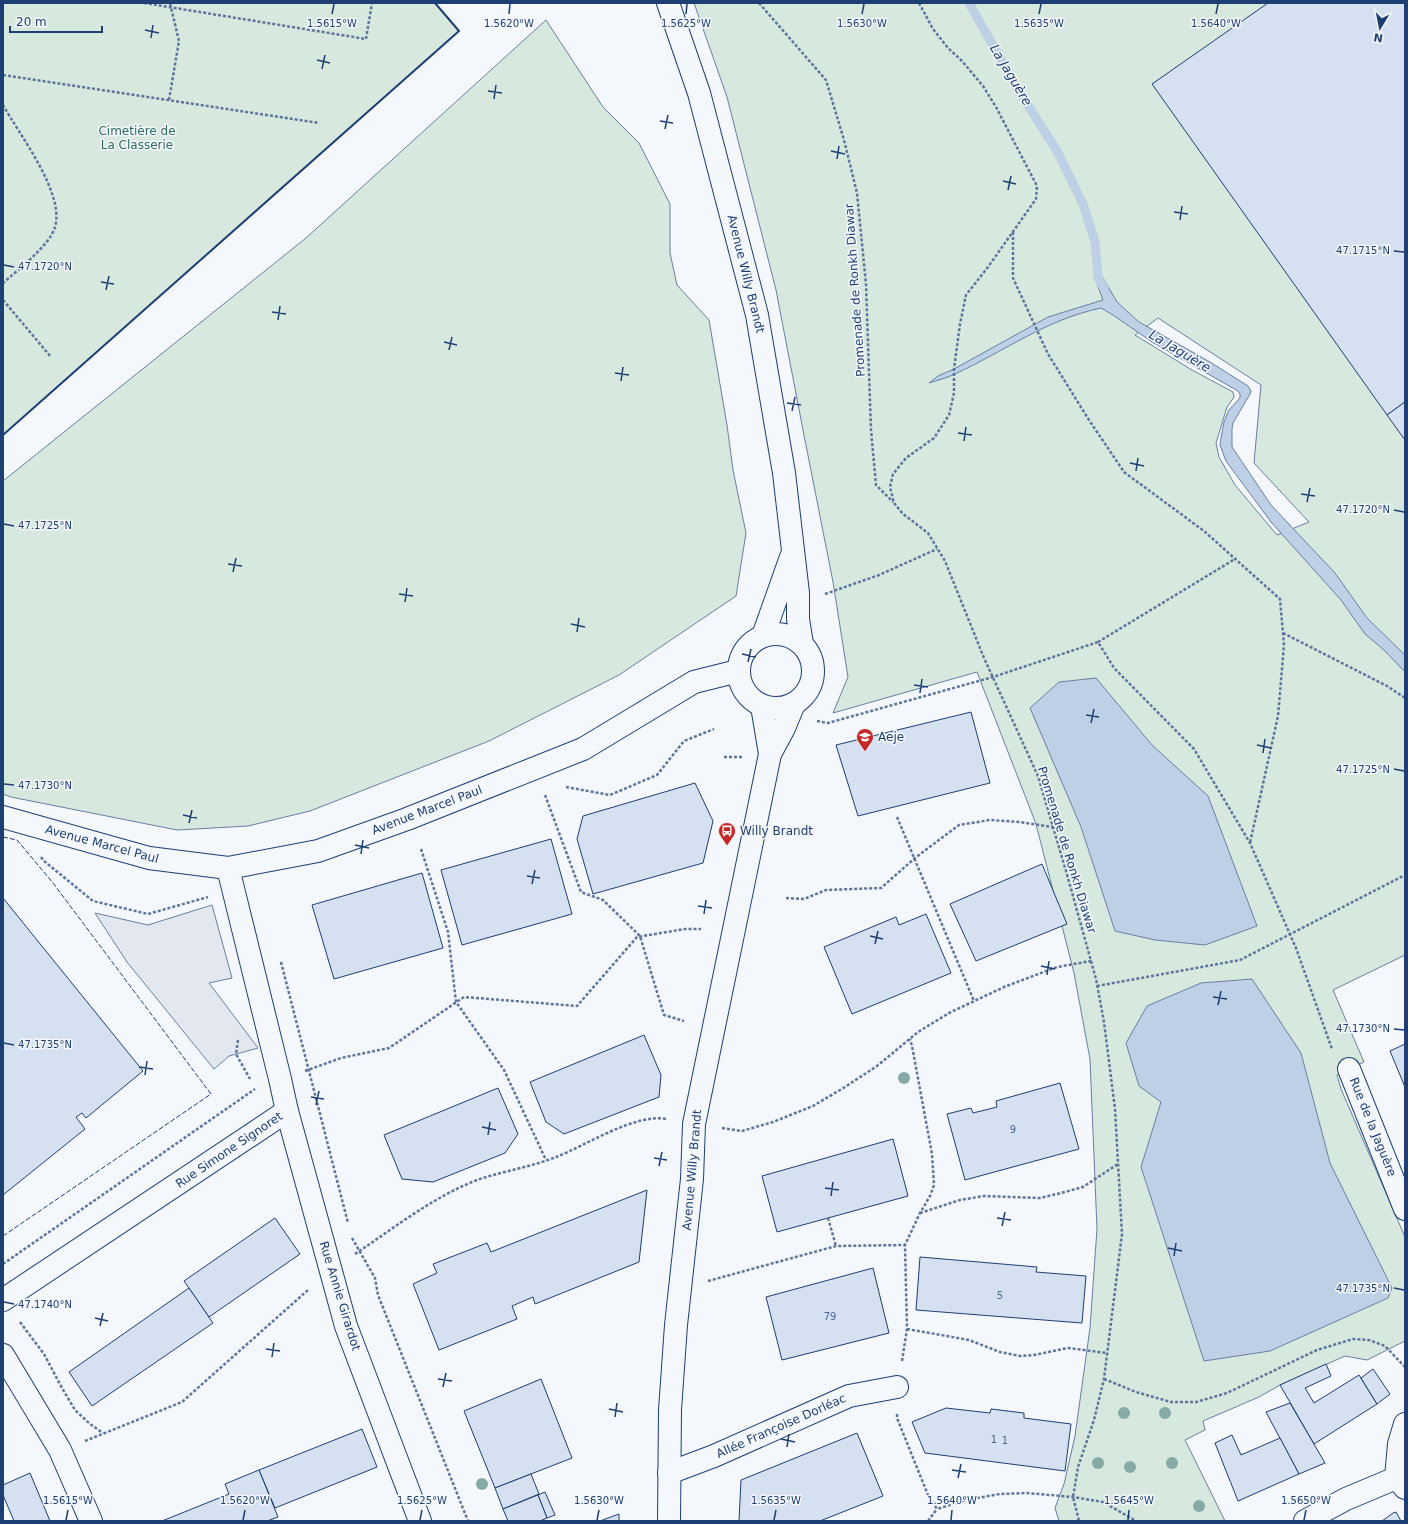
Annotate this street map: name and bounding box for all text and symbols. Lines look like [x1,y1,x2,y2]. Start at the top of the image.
scale bar [10,8,102,34]
north arrow [1360,8,1400,48]
text: 20 m [16,15,47,29]
text: 1.5615°W [307,18,357,29]
text: 1.5620°W [484,18,534,29]
text: 1.5625°W [661,18,711,29]
text: 1.5630°W [837,18,887,29]
text: 1.5635°W [1014,18,1064,29]
text: 1.5640°W [1191,18,1241,29]
text: N [1373,30,1384,45]
water label: La Jaguère [987,42,1035,108]
park label: Cimetière de La Classerie [98,124,176,152]
street label: Promenade de Ronkh Diawar [842,203,868,377]
street label: Avenue Willy Brandt [725,213,768,335]
text: 47.1715°N [1336,245,1390,256]
text: 47.1720°N [18,261,72,272]
water label: La Jaguère [1147,327,1213,375]
text: 47.1720°N [1336,504,1390,515]
text: 47.1725°N [18,520,72,531]
school or university icon: Aeje [855,727,875,752]
place label: Aeje [878,730,904,744]
text: 47.1725°N [1336,764,1390,775]
street label: Promenade de Ronkh Diawar [1035,765,1099,935]
text: 47.1730°N [18,780,72,791]
street label: Avenue Marcel Paul [370,783,484,837]
bus stop icon: Willy Brandt [717,821,737,846]
street label: Avenue Marcel Paul [44,822,160,866]
place label: Willy Brandt [740,824,813,838]
text: 47.1730°N [1336,1023,1390,1034]
text: 47.1735°N [18,1039,72,1050]
street label: Rue de la Jaguère [1347,1075,1399,1179]
street label: Rue Simone Signoret [173,1109,285,1191]
street label: Avenue Willy Brandt [680,1109,704,1231]
house number: 9 [1010,1124,1016,1135]
street label: Rue Annie Girardot [317,1240,363,1353]
text: 47.1735°N [1336,1283,1390,1294]
house number: 5 [997,1290,1003,1301]
text: 47.1740°N [18,1299,72,1310]
house number: 79 [824,1311,836,1322]
street label: Allée Françoise Dorléac [714,1391,848,1461]
house number: 1 [991,1434,997,1445]
house number: 1 [1002,1435,1008,1446]
text: 1.5615°W [43,1495,93,1506]
text: 1.5620°W [220,1495,270,1506]
text: 1.5625°W [397,1495,447,1506]
text: 1.5630°W [574,1495,624,1506]
text: 1.5635°W [751,1495,801,1506]
text: 1.5640°W [927,1495,977,1506]
text: 1.5645°W [1104,1495,1154,1506]
text: 1.5650°W [1281,1495,1331,1506]

